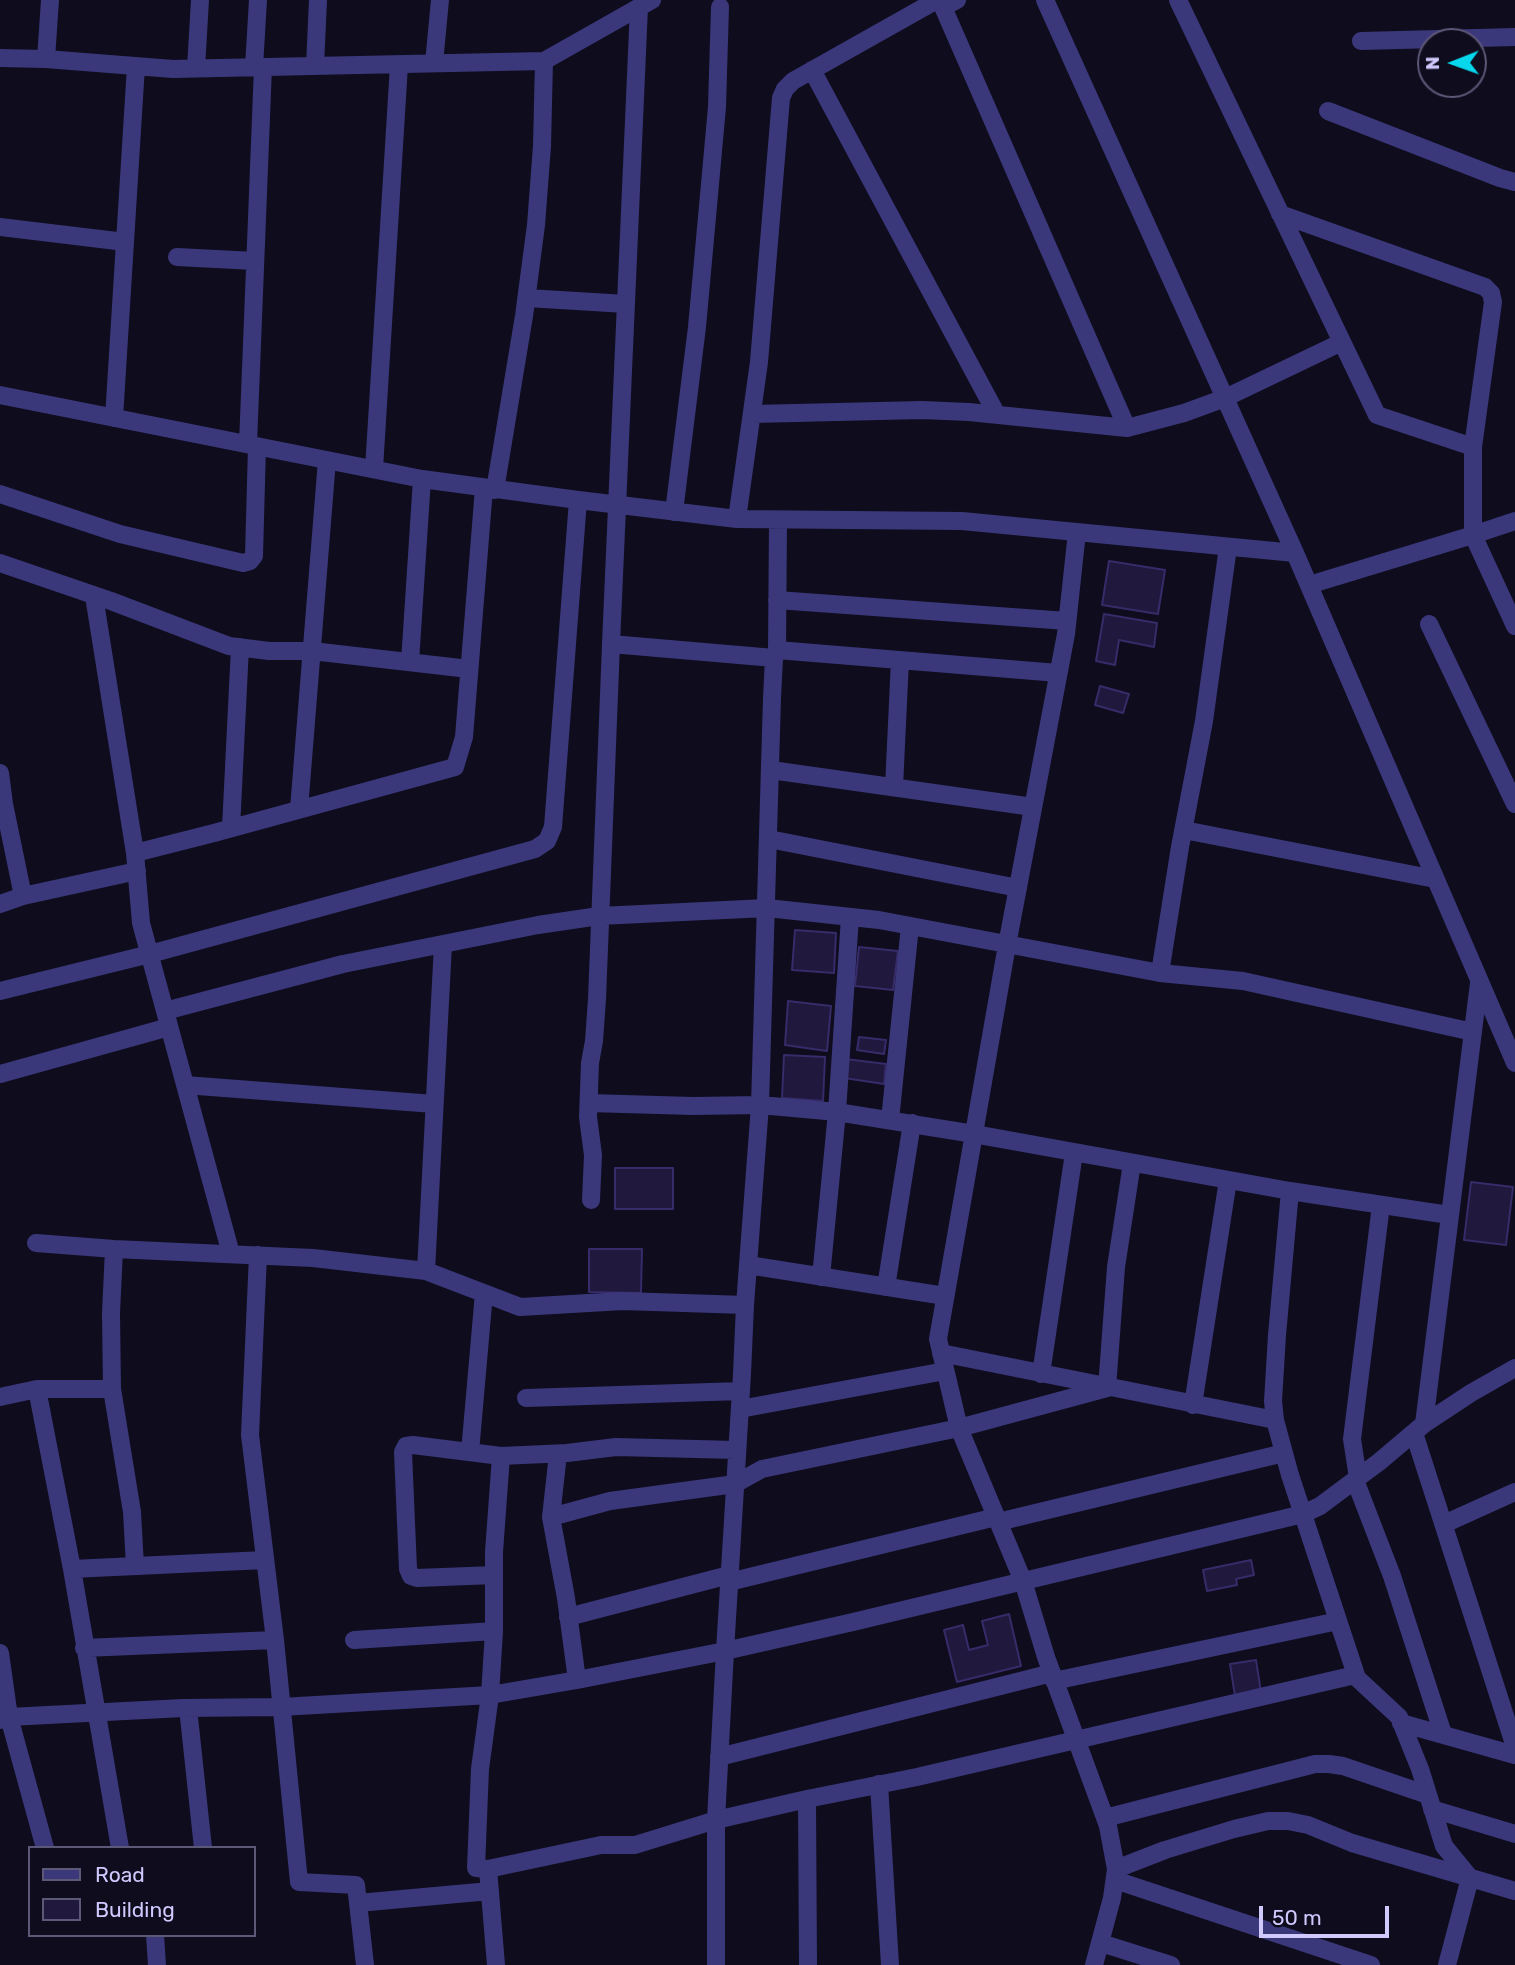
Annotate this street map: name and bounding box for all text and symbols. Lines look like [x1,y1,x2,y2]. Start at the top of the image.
north arrow [1417,28,1487,98]
text: N [1421,56,1444,70]
legend [28,1846,256,1937]
text: Road [95,1862,145,1887]
scale bar [1263,1892,1392,1936]
text: Building [95,1897,175,1922]
text: 50 m [1272,1905,1322,1930]

